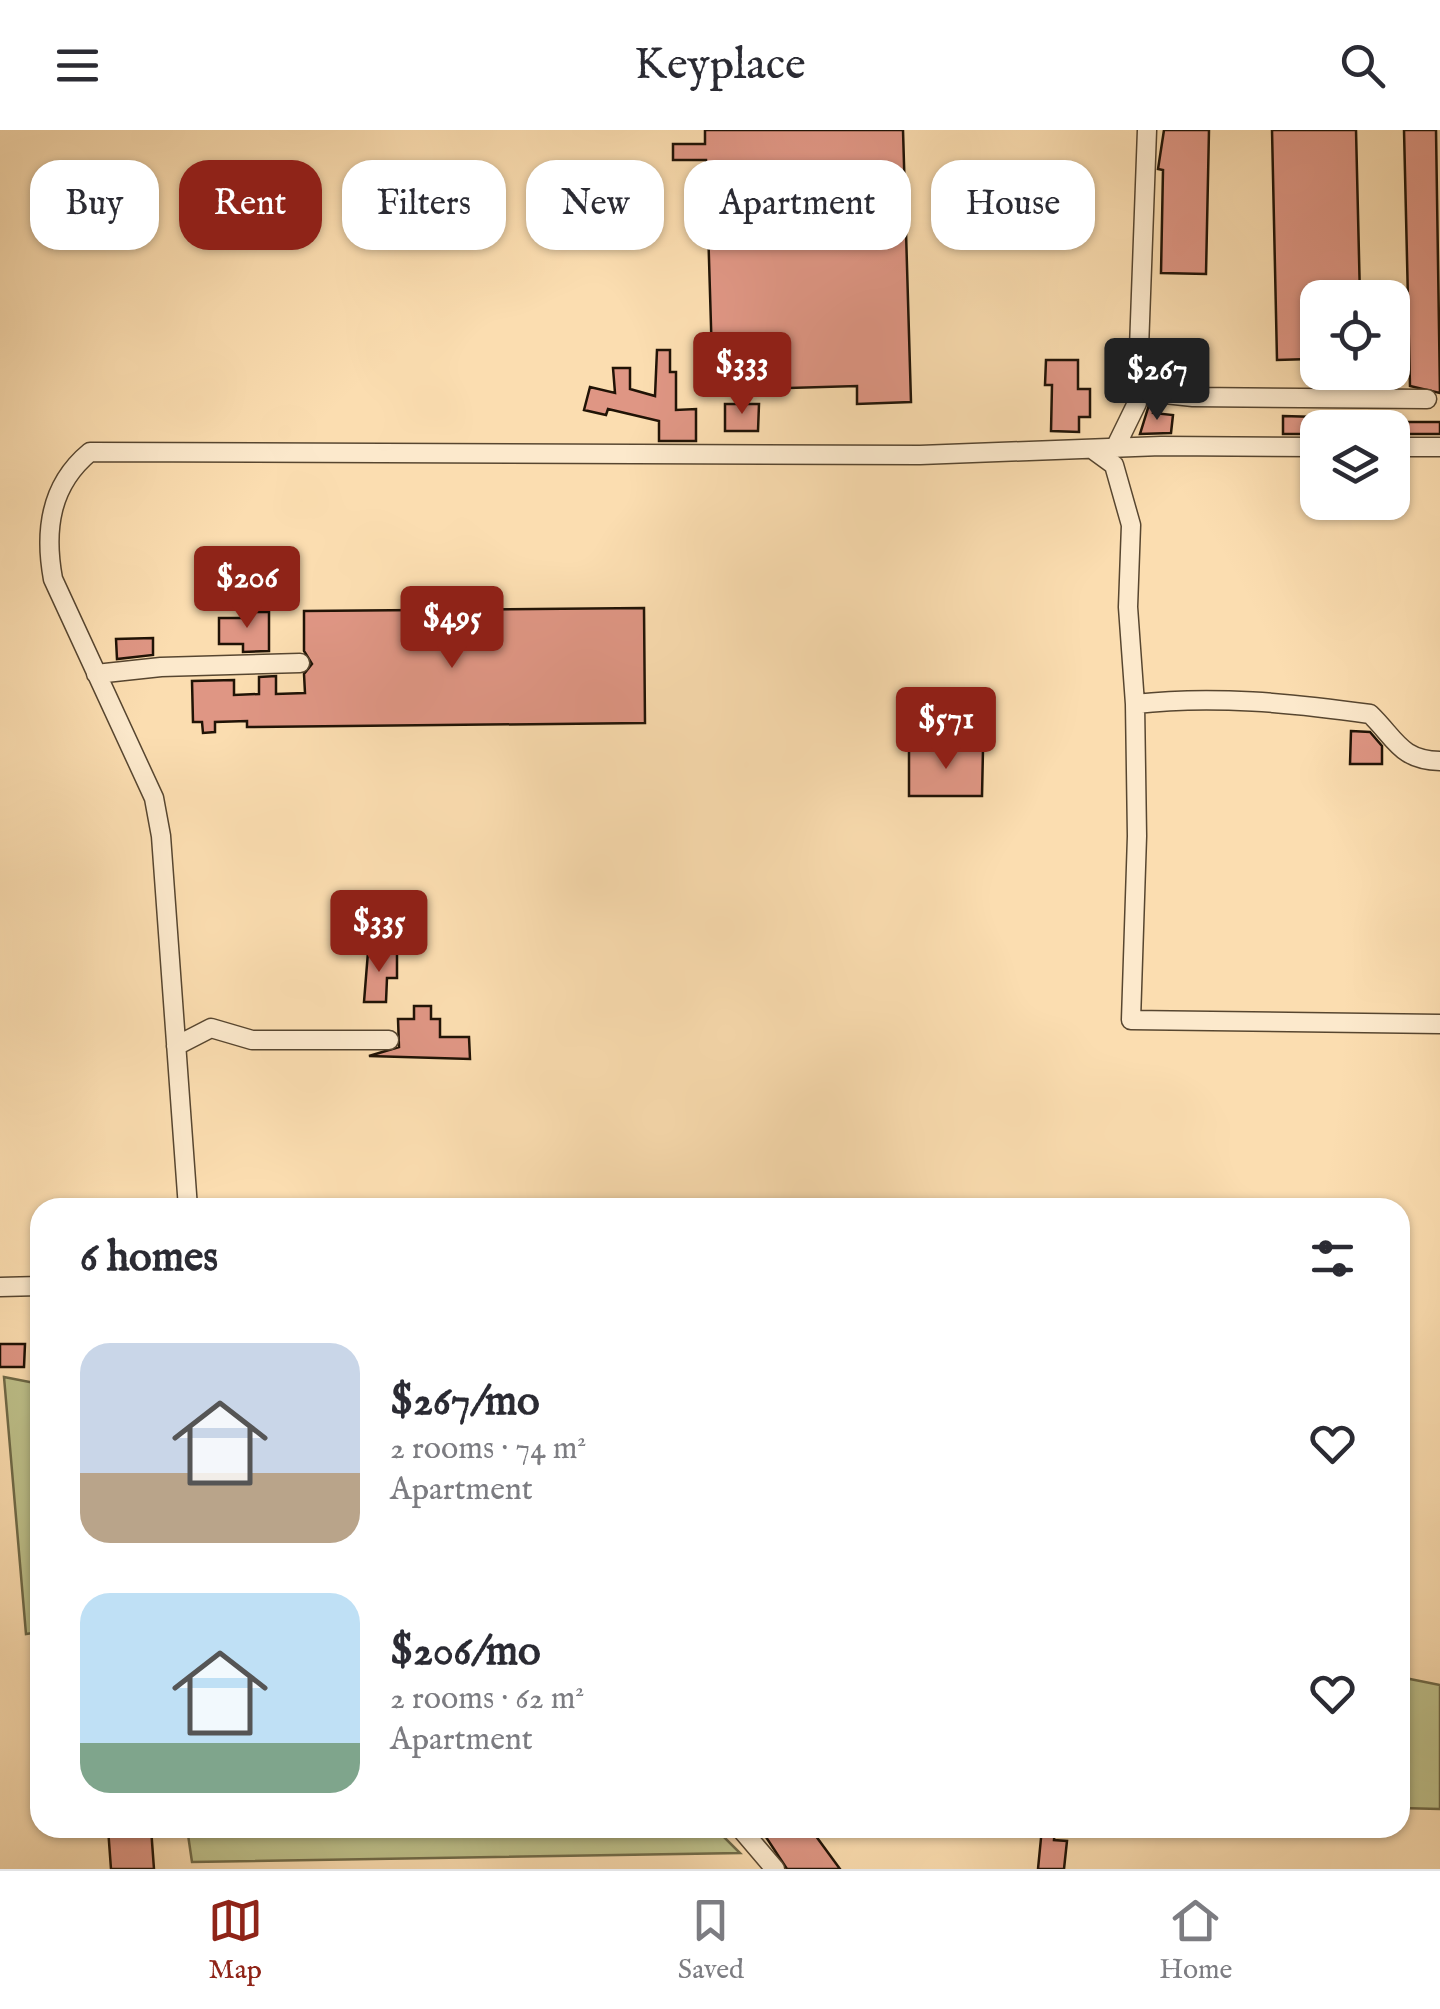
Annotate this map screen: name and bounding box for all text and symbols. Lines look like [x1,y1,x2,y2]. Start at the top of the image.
text: Keyplace [634,37,806,94]
icon: menu [50,38,105,93]
icon: search [1335,38,1390,93]
chip: Buy [30,160,159,250]
chip: Rent [179,160,322,250]
chip: Filters [342,160,506,250]
chip: New [526,160,664,250]
chip: Apartment [684,160,911,250]
chip: House [931,160,1095,250]
map controls [1300,280,1410,520]
button: locate [1300,280,1410,390]
pin: $333 [683,332,801,417]
pin: $267 [1098,338,1216,423]
text: $333 [715,344,769,385]
text: $267 [1126,350,1188,391]
button: layers [1300,410,1410,520]
pin: $206 [188,546,306,631]
text: $206 [216,558,278,599]
pin: $495 [393,586,511,671]
text: $495 [423,598,481,639]
pin: $571 [887,687,1005,772]
text: $571 [918,699,974,740]
pin: $335 [320,890,438,975]
text: $335 [352,902,406,943]
icon: filters [1305,1231,1360,1286]
text: 6 homes [80,1232,218,1285]
text: $267/mo [390,1376,540,1429]
icon: home [160,1383,280,1503]
icon: heart [1305,1416,1360,1471]
text: 2 rooms · 74 m² [390,1429,586,1470]
text: Apartment [390,1470,533,1511]
text: $206/mo [390,1626,541,1679]
icon: home [160,1633,280,1753]
icon: heart [1305,1666,1360,1721]
text: 2 rooms · 62 m² [390,1679,584,1720]
text: Apartment [390,1720,533,1761]
tab: Map [208,1893,263,1988]
tab: Saved [678,1893,744,1988]
tab: Home [1159,1893,1232,1988]

